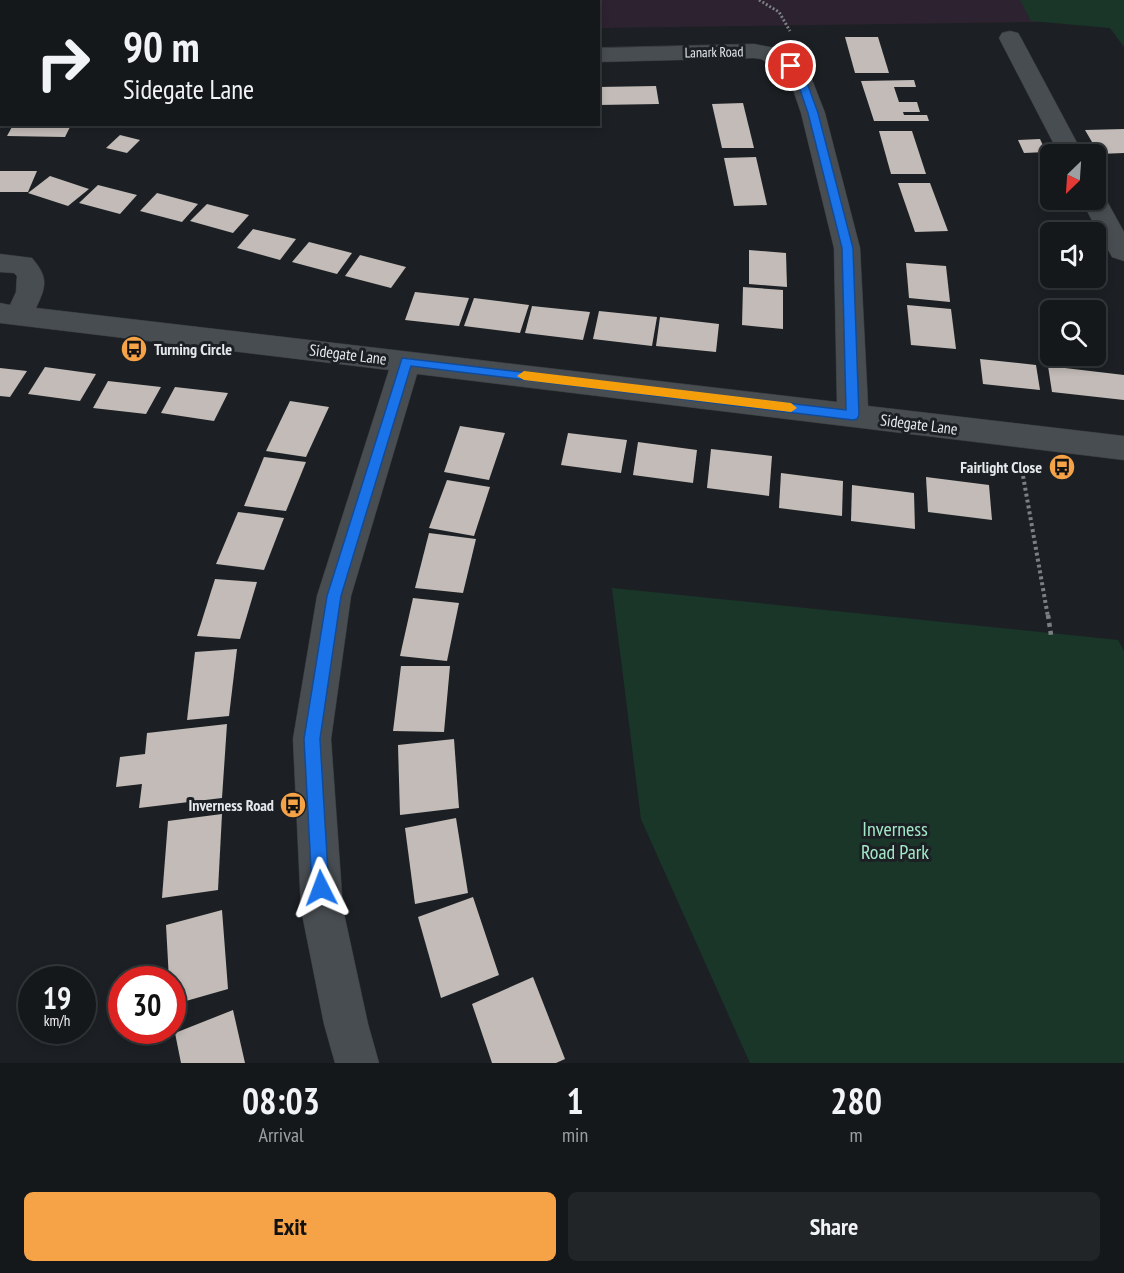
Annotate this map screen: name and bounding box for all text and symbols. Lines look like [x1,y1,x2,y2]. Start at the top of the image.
text: 90 m [123,19,200,74]
icon: right [24,24,102,102]
pin [765,40,816,91]
street label: Lanark Road [684,42,744,62]
icon: arrive [774,49,807,82]
text: Sidegate Lane [123,72,254,106]
north arrow [1040,144,1106,210]
map controls [1040,144,1106,366]
button: sound [1040,222,1106,288]
button: search [1040,300,1106,366]
bus stop icon: Turning Circle [119,334,149,364]
place label: Turning Circle [154,339,232,359]
street label: Sidegate Lane [308,339,388,369]
street label: Sidegate Lane [879,409,959,439]
bus stop icon: Fairlight Close [1047,452,1077,482]
place label: Fairlight Close [960,457,1042,477]
bus stop icon: Inverness Road [278,790,308,820]
place label: Inverness Road [188,795,274,815]
park label: Inverness Road Park [861,816,929,865]
position arrow [289,856,353,920]
speed limit sign: 30 [108,966,186,1044]
text: 19 [43,978,71,1017]
text: km/h [44,1011,70,1030]
text: 08:03 [242,1077,320,1124]
text: 1 [566,1077,584,1124]
text: 280 [830,1077,882,1124]
text: Arrival [258,1122,304,1148]
text: min [562,1122,588,1148]
text: m [850,1122,863,1148]
button: Exit [24,1192,556,1261]
button: Share [568,1192,1100,1261]

